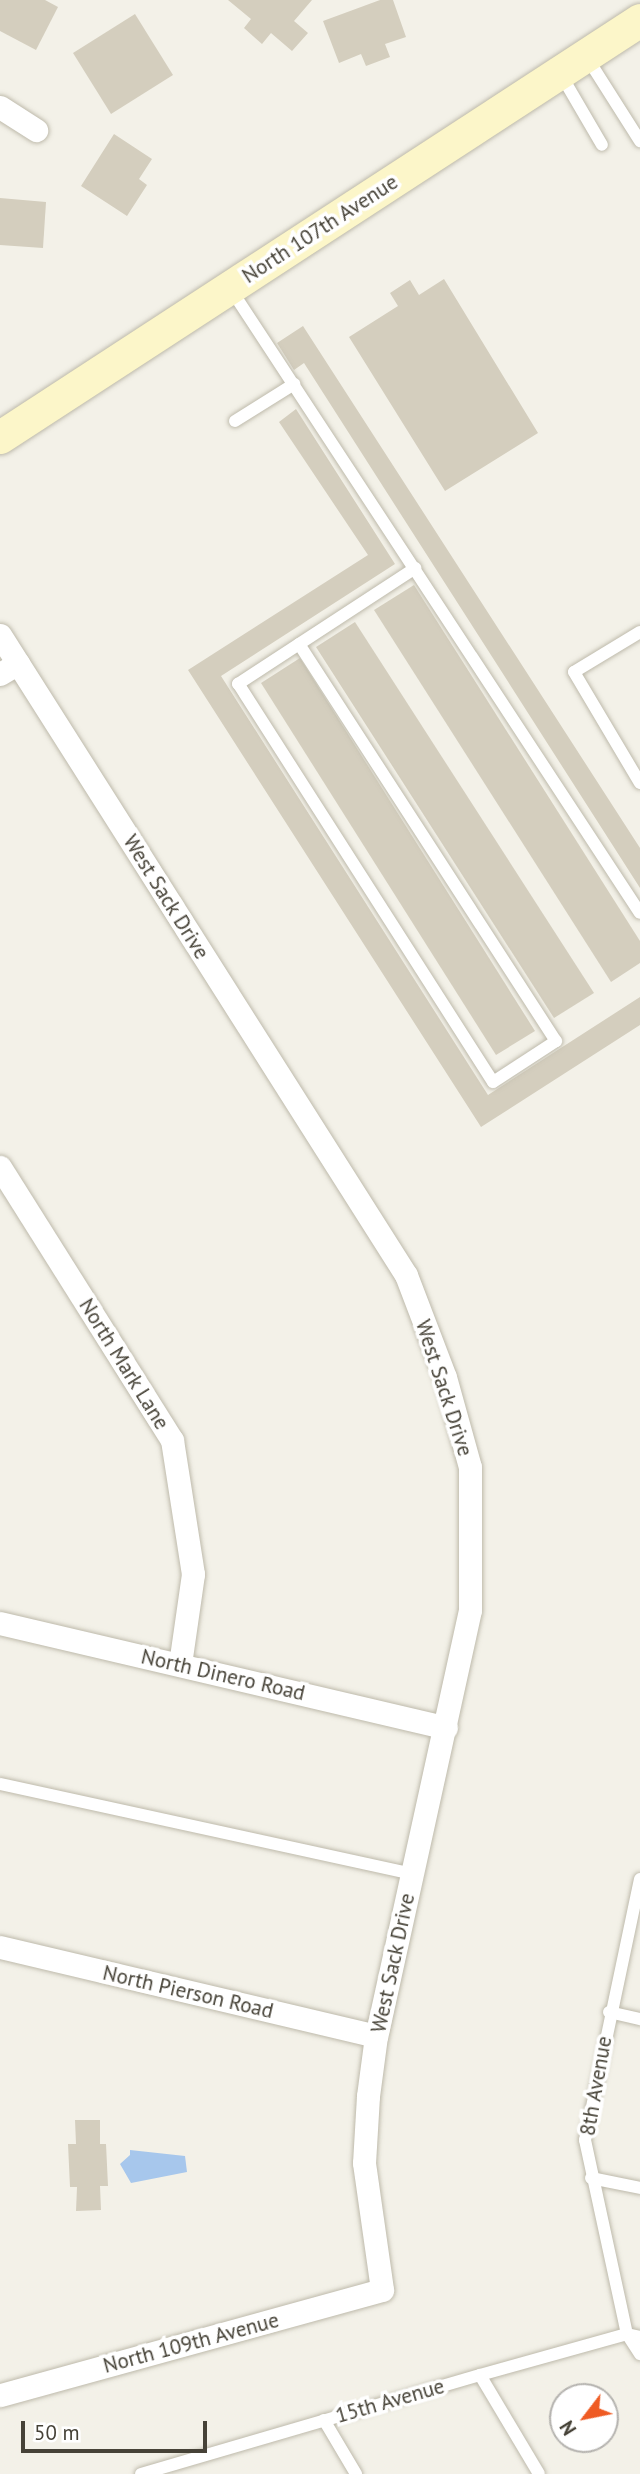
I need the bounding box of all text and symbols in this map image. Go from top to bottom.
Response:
street label: North 107th Avenue [237,169,403,289]
street label: West Sack Drive [118,830,214,964]
street label: North Mark Lane [74,1294,174,1434]
street label: West Sack Drive [410,1316,478,1460]
street label: North Dinero Road [139,1644,307,1706]
street label: West Sack Drive [366,1891,420,2035]
street label: North Pierson Road [100,1960,276,2024]
street label: 8th Avenue [575,2034,617,2138]
street label: North 109th Avenue [100,2307,282,2379]
street label: 15th Avenue [332,2373,448,2429]
north arrow [549,2383,619,2453]
scale bar [24,2408,210,2452]
text: N [554,2416,581,2440]
text: 50 m [34,2419,80,2446]

